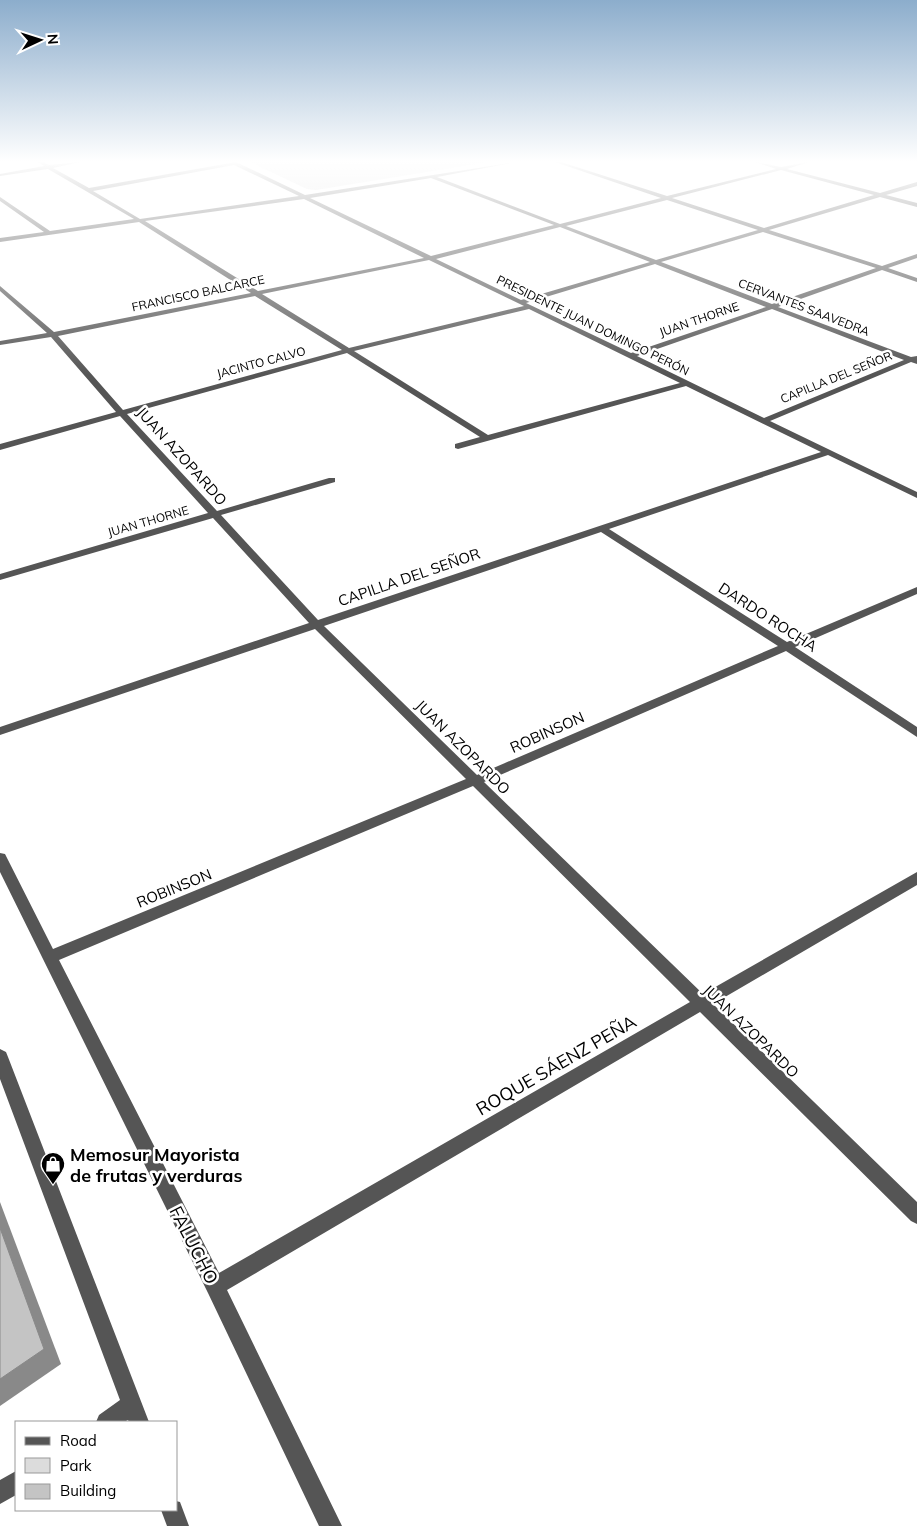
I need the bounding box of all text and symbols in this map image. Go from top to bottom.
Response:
north arrow [15,15,65,65]
text: N [44,33,62,45]
street label: FRANCISCO BALCARCE [130,272,266,314]
street label: PRESIDENTE JUAN DOMINGO PERÓN [494,272,692,378]
street label: CERVANTES SAAVEDRA [736,275,872,339]
street label: JUAN THORNE [657,298,741,340]
street label: JACINTO CALVO [215,343,307,381]
street label: CAPILLA DEL SEÑOR [778,348,894,406]
street label: JUAN AZOPARDO [133,403,231,509]
street label: JUAN THORNE [106,502,190,540]
street label: CAPILLA DEL SEÑOR [335,544,483,610]
street label: DARDO ROCHA [715,578,821,656]
street label: JUAN AZOPARDO [412,696,514,798]
street label: ROBINSON [507,707,587,757]
street label: ROBINSON [134,864,214,912]
street label: JUAN AZOPARDO [699,980,803,1082]
street label: ROQUE SÁENZ PEÑA [472,1010,640,1120]
place label: Memosur Mayorista de frutas y verduras [70,1143,242,1187]
shop icon: Memosur Mayorista de frutas y verduras [40,1151,66,1185]
street label: FALUCHO [165,1202,223,1288]
legend [15,1421,178,1511]
text: Road [60,1431,97,1450]
text: Park [60,1456,92,1475]
text: Building [60,1481,116,1500]

